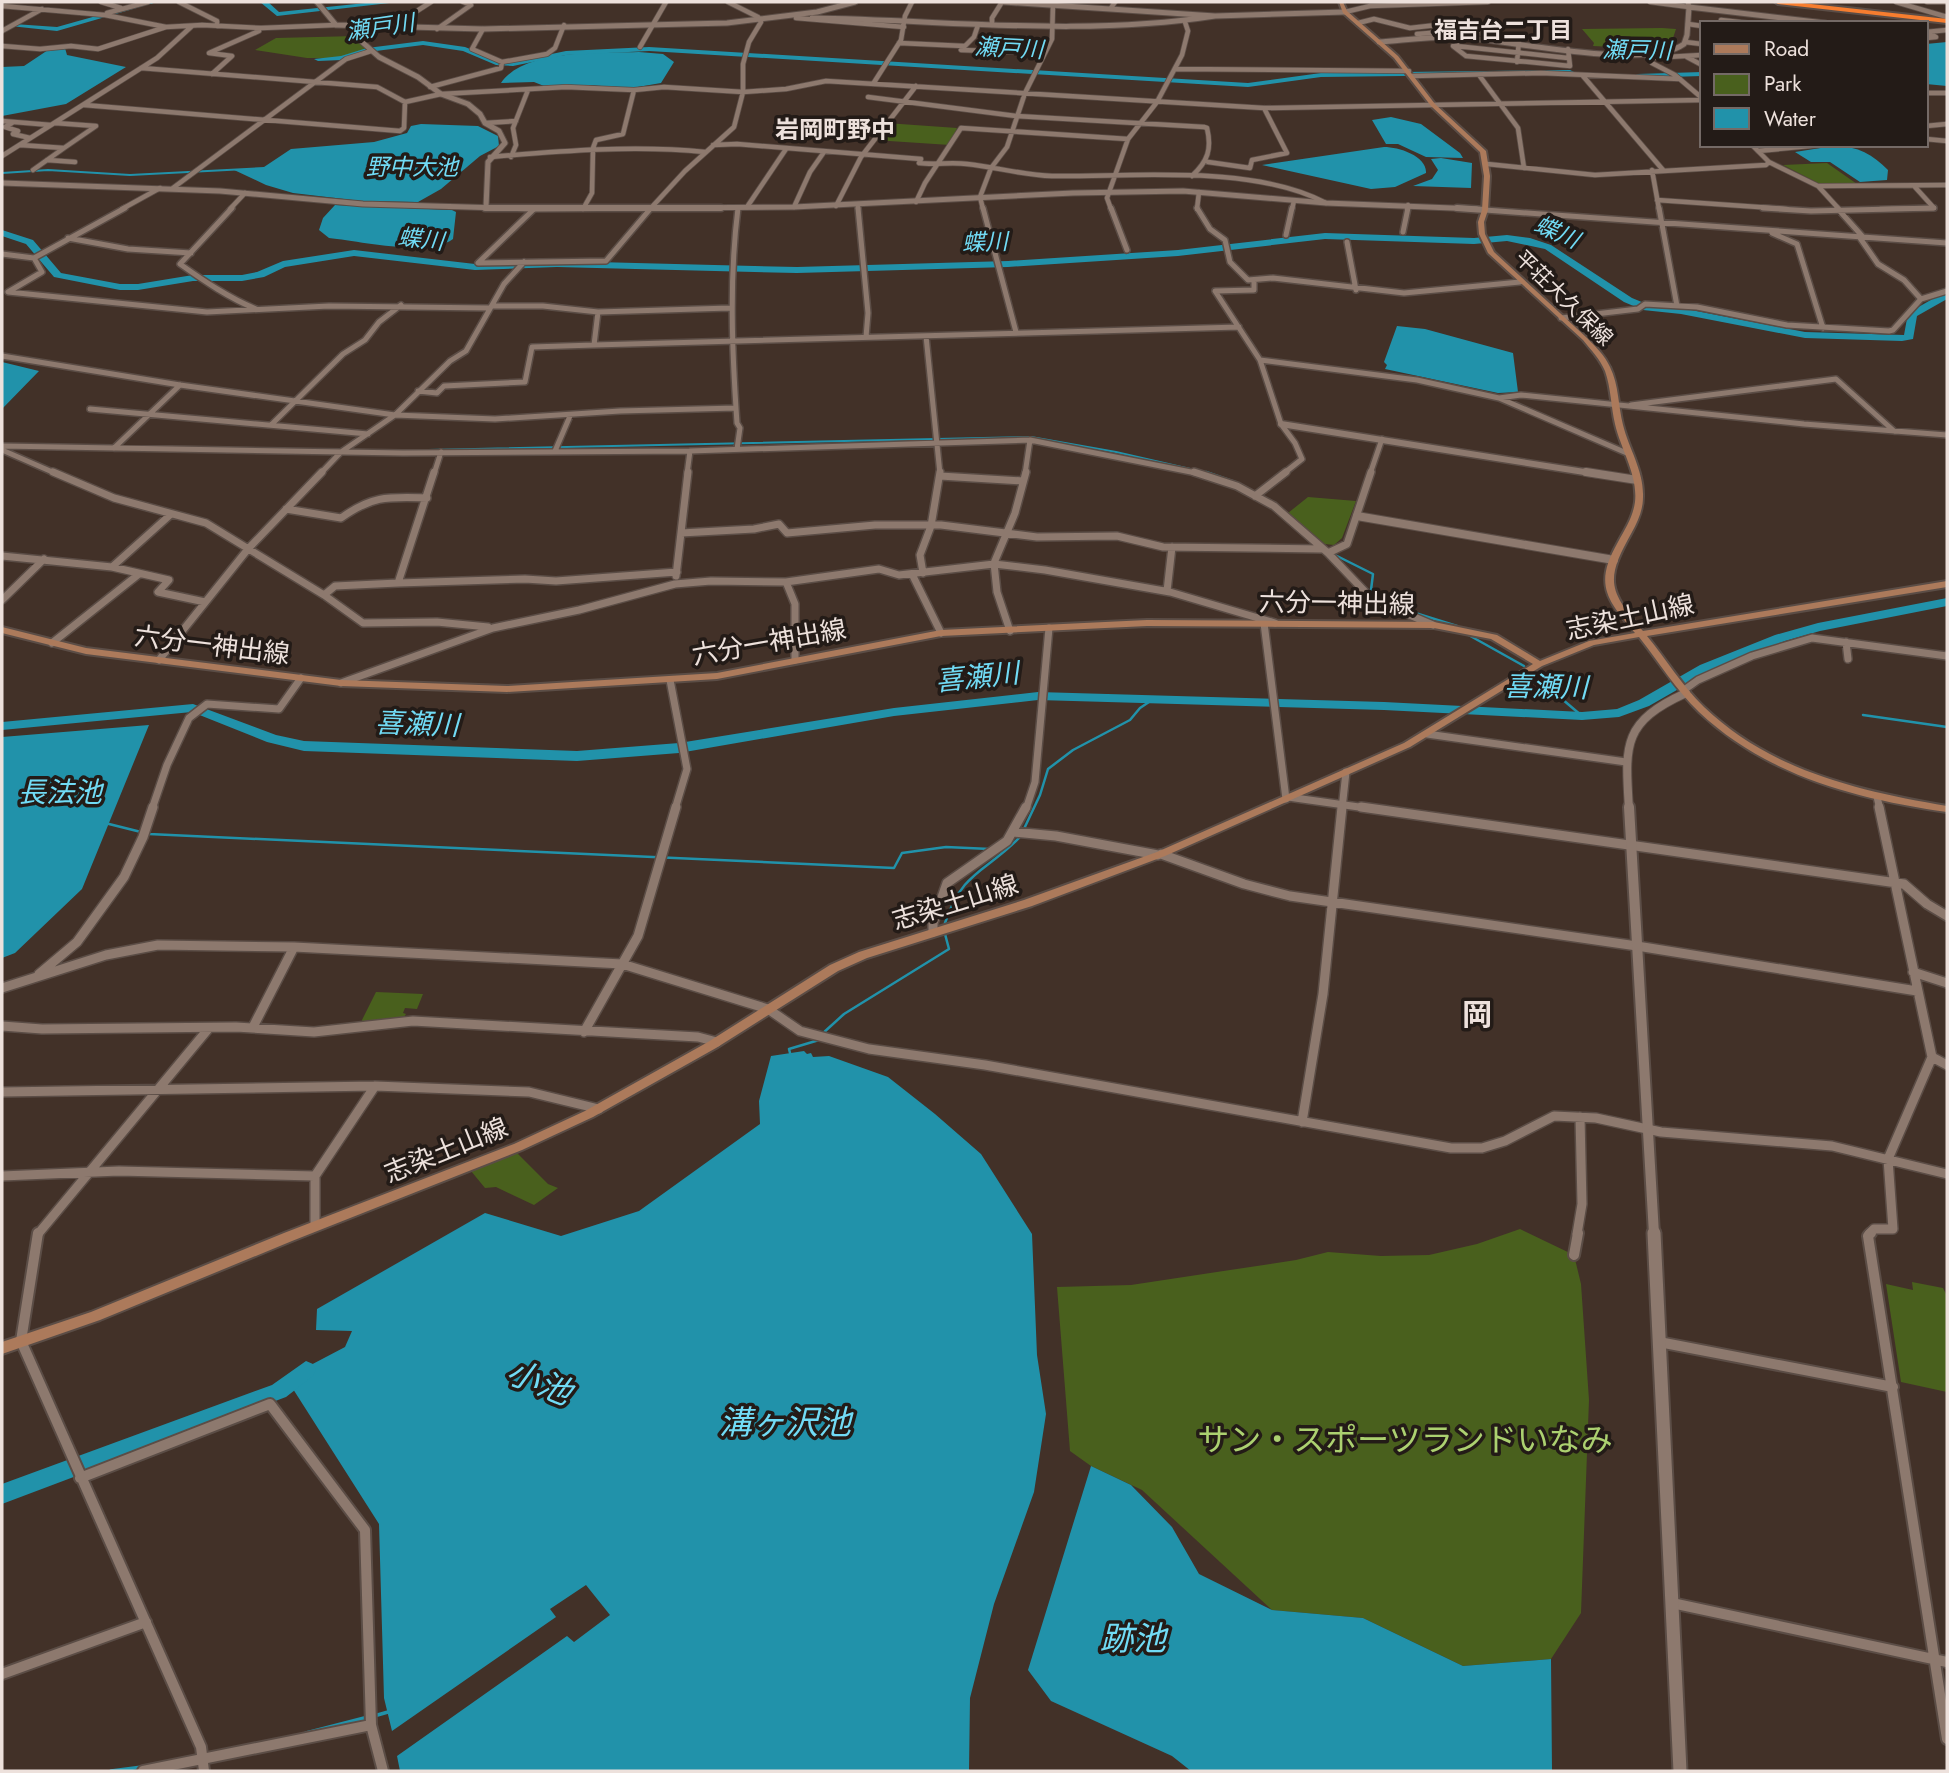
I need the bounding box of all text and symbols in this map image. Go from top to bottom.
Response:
water label: 瀬戸川 [343,5,420,49]
district label: 福吉台二丁目 [1434,13,1572,47]
legend [1700,21,1928,147]
water label: 瀬戸川 [974,29,1047,67]
water label: 瀬戸川 [1602,32,1675,68]
text: Road [1764,34,1809,64]
text: Park [1764,69,1802,99]
text: Water [1764,104,1817,134]
district label: 岩岡町野中 [775,112,895,147]
water label: 野中大池 [366,150,460,184]
water label: 蝶川 [1529,207,1588,258]
water label: 蝶川 [396,220,449,259]
water label: 蝶川 [961,224,1012,260]
street label: 平荘大久保線 [1508,243,1620,353]
street label: 六分一神出線 [1259,583,1415,623]
street label: 志染土山線 [1562,585,1698,649]
street label: 六分一神出線 [689,610,849,674]
street label: 六分一神出線 [132,617,292,673]
water label: 喜瀬川 [933,652,1024,702]
water label: 喜瀬川 [1504,666,1591,708]
water label: 喜瀬川 [374,702,463,746]
water label: 長法池 [18,772,105,813]
street label: 志染土山線 [887,865,1023,939]
district label: 岡 [1462,993,1492,1036]
street label: 志染土山線 [379,1108,513,1192]
water label: 小池 [500,1348,581,1417]
water label: 溝ヶ沢池 [719,1399,854,1446]
park label: サン・スポーツランドいなみ [1197,1417,1613,1463]
water label: 跡池 [1100,1615,1169,1662]

